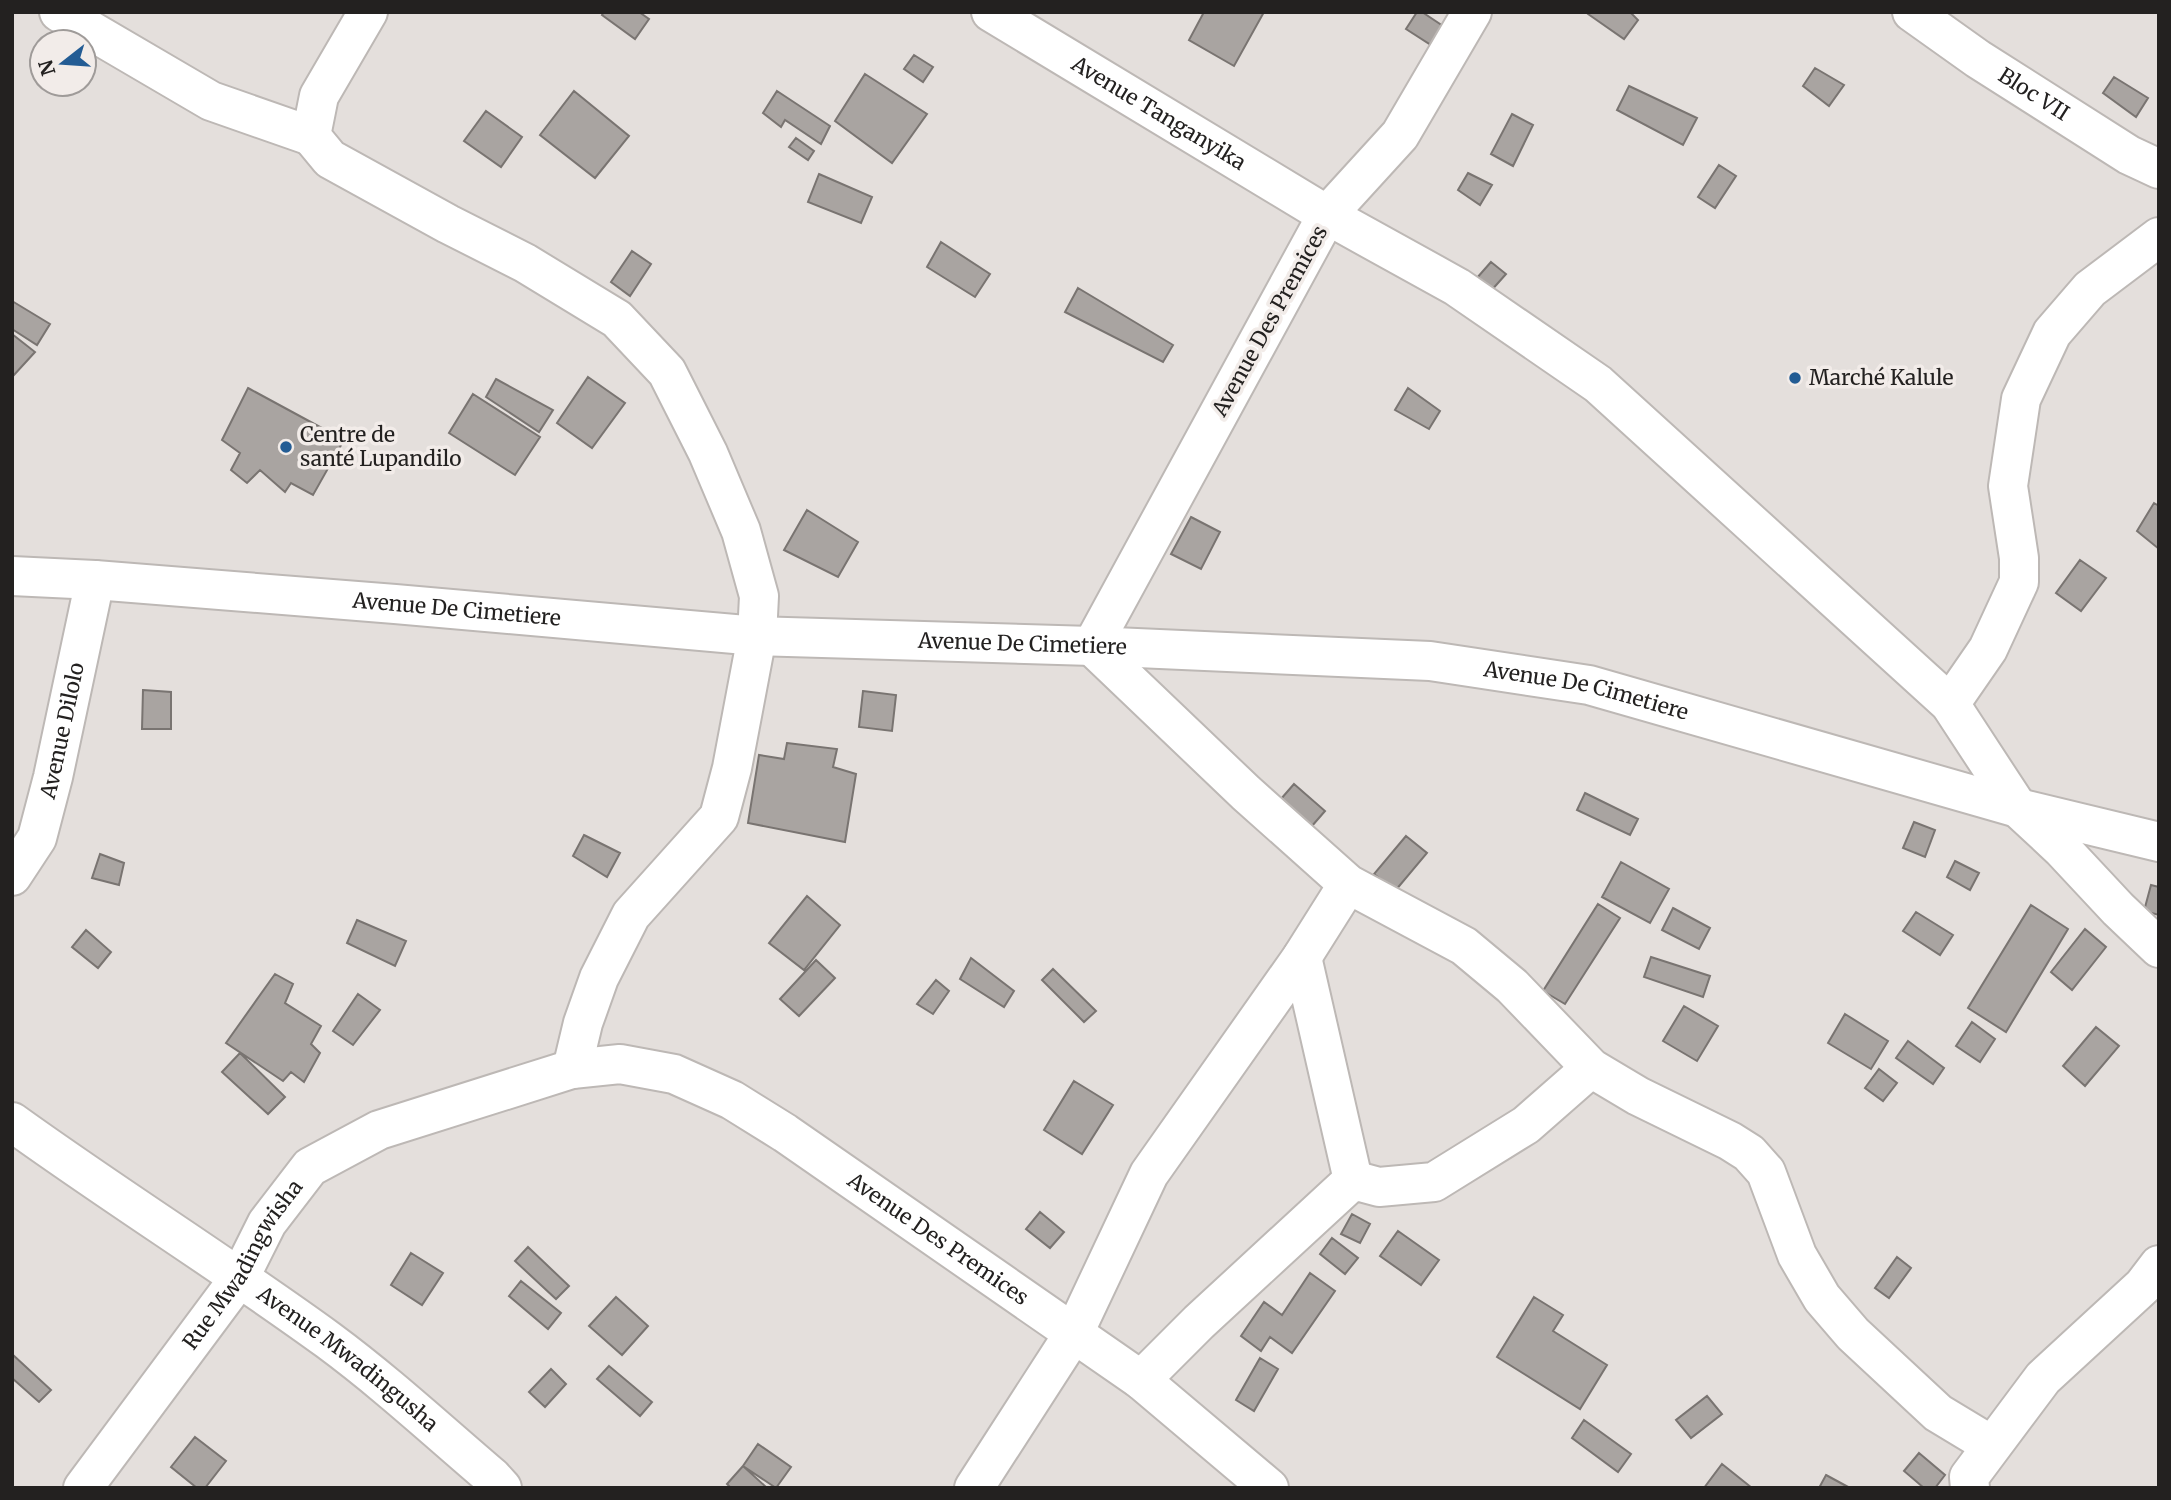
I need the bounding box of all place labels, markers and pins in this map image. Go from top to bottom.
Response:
place label: Marché Kalule [1809,364,1953,391]
marker: Marché Kalule [1787,370,1803,386]
place label: Centre de santé Lupandilo [300,421,461,472]
marker: Centre de santé Lupandilo [278,439,294,455]

